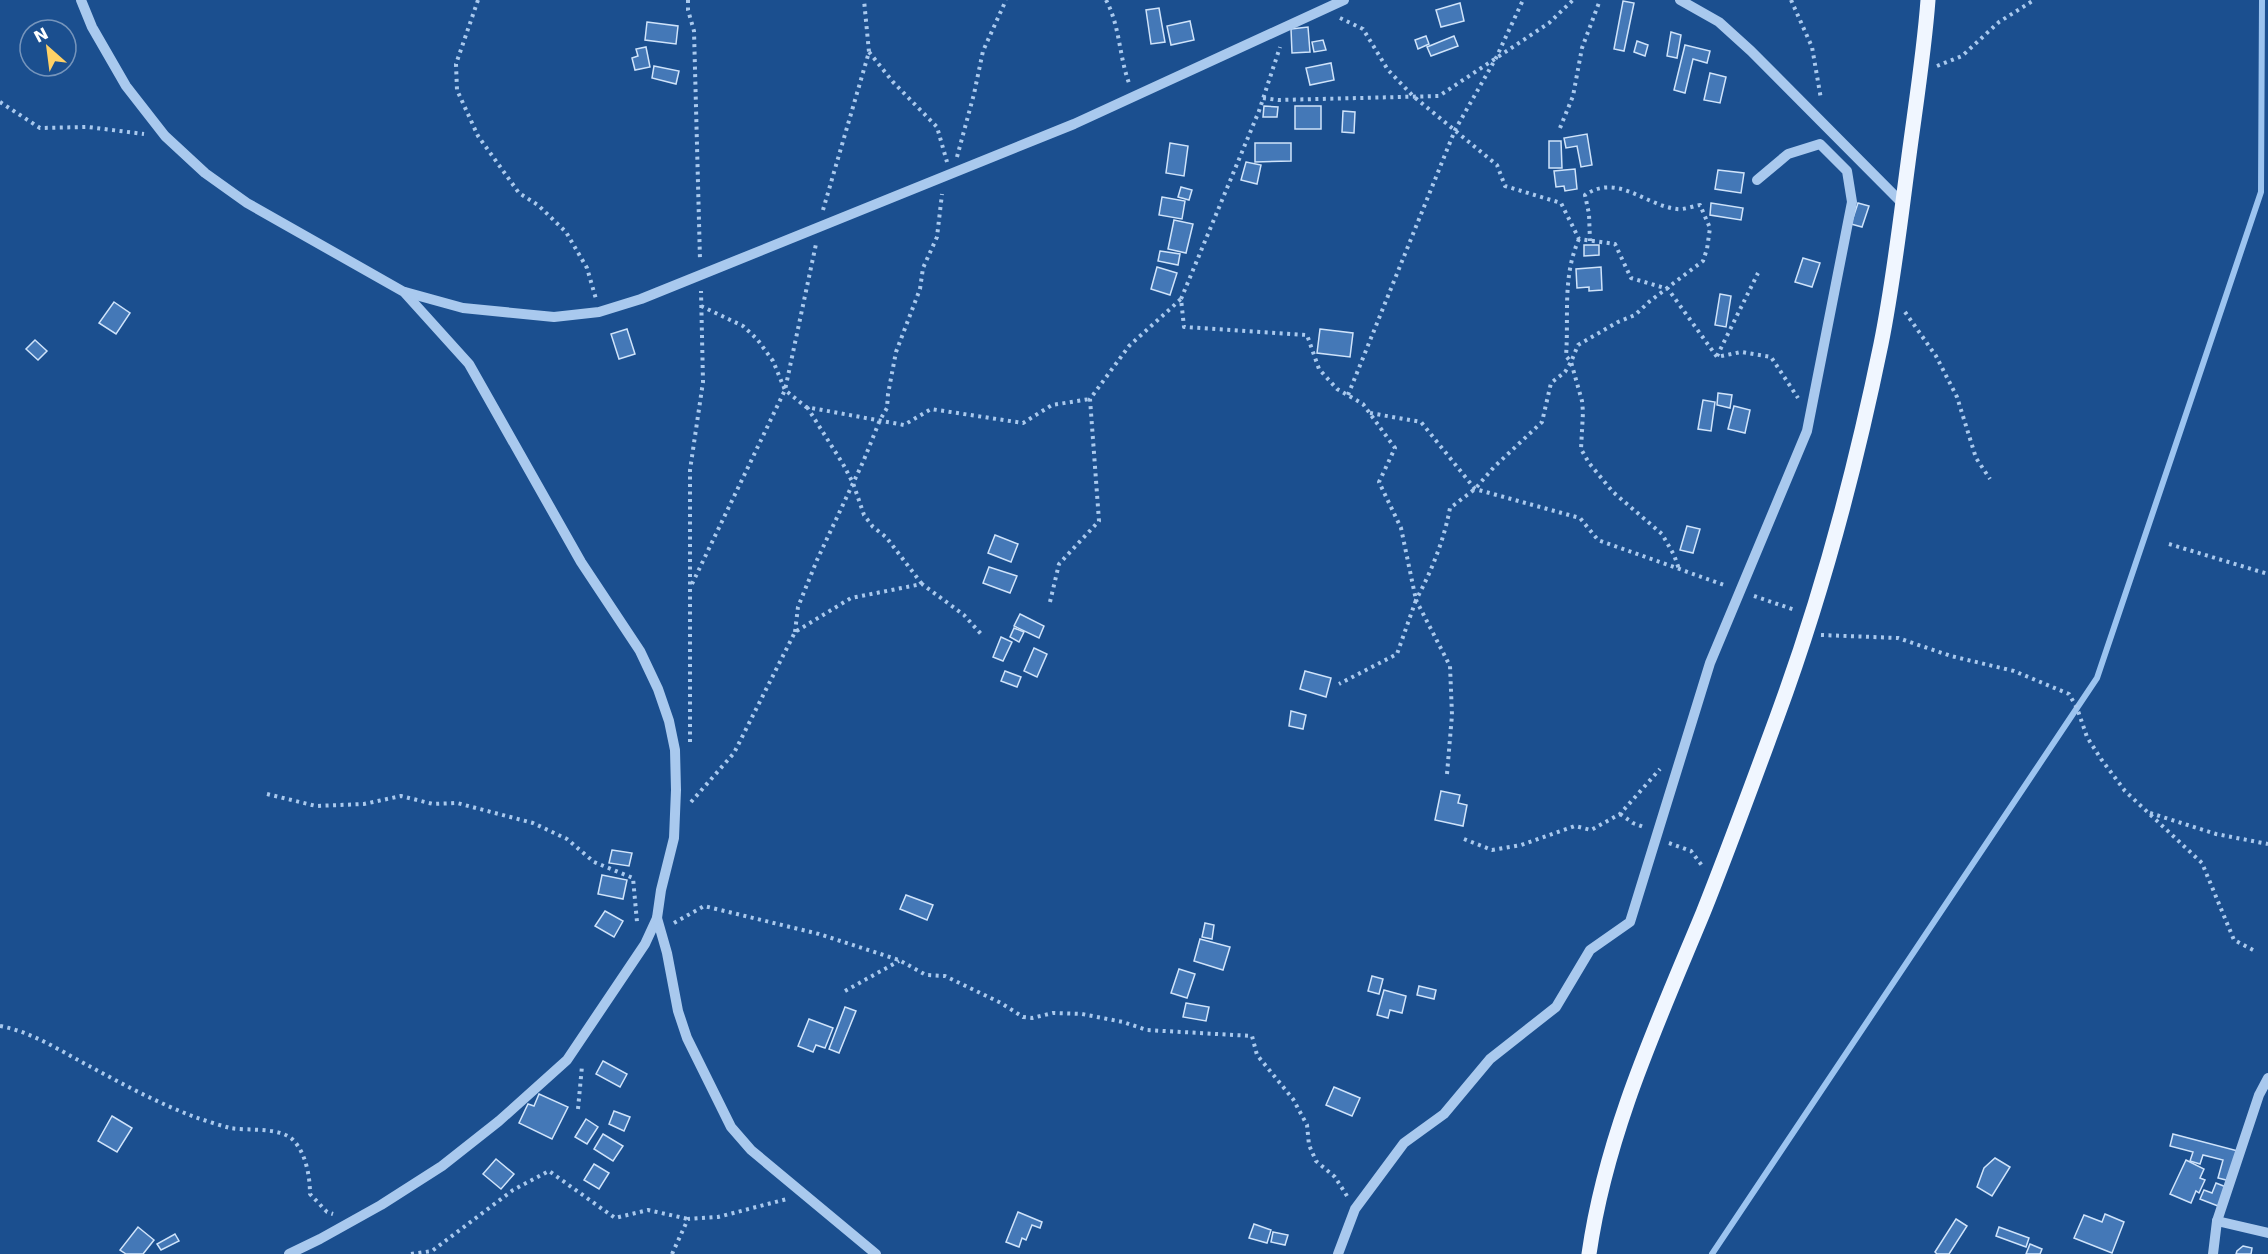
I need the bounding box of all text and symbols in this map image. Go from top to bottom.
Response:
north arrow [18,18,78,78]
text: N [31,24,52,47]

